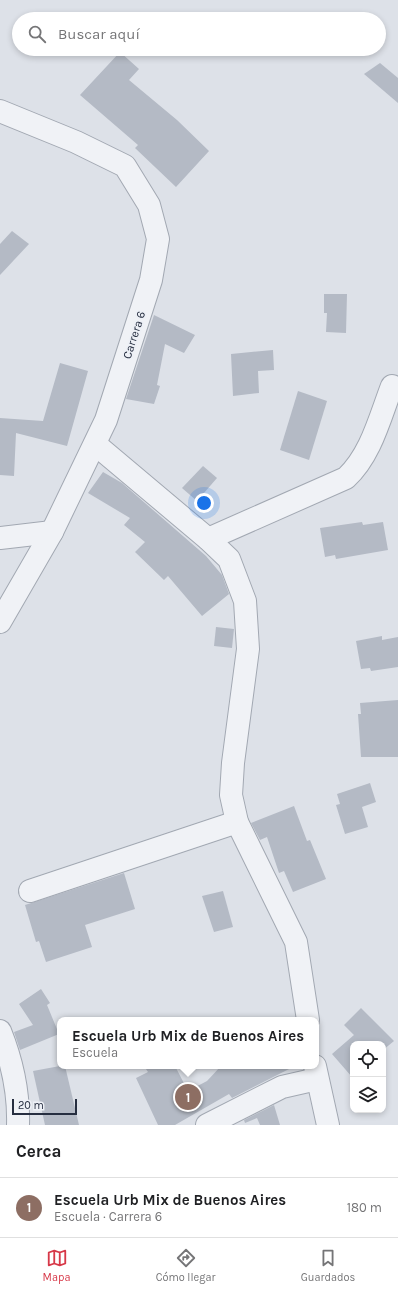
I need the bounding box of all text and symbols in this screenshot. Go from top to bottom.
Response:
search box [12,12,386,56]
icon: search [26,23,48,45]
text: Buscar aquí [58,25,140,43]
street label: Carrera 6 [120,309,148,361]
your location [194,493,214,513]
popup [57,1017,319,1069]
text: Escuela Urb Mix de Buenos Aires [72,1027,304,1045]
map controls [350,1041,386,1113]
button: locate [350,1041,386,1077]
text: Escuela [72,1045,118,1060]
button: layers [350,1077,386,1113]
pin: 1 [175,1082,201,1112]
scale bar [12,1097,77,1116]
text: 20 m [18,1099,44,1112]
text: Cerca [16,1141,61,1161]
text: Escuela Urb Mix de Buenos Aires [54,1191,286,1209]
text: 1 [27,1200,31,1215]
text: 180 m [347,1200,382,1215]
text: Escuela · Carrera 6 [54,1209,162,1224]
tab: Mapa [43,1247,70,1284]
tab: Cómo llegar [156,1247,215,1284]
tab: Guardados [301,1247,355,1284]

